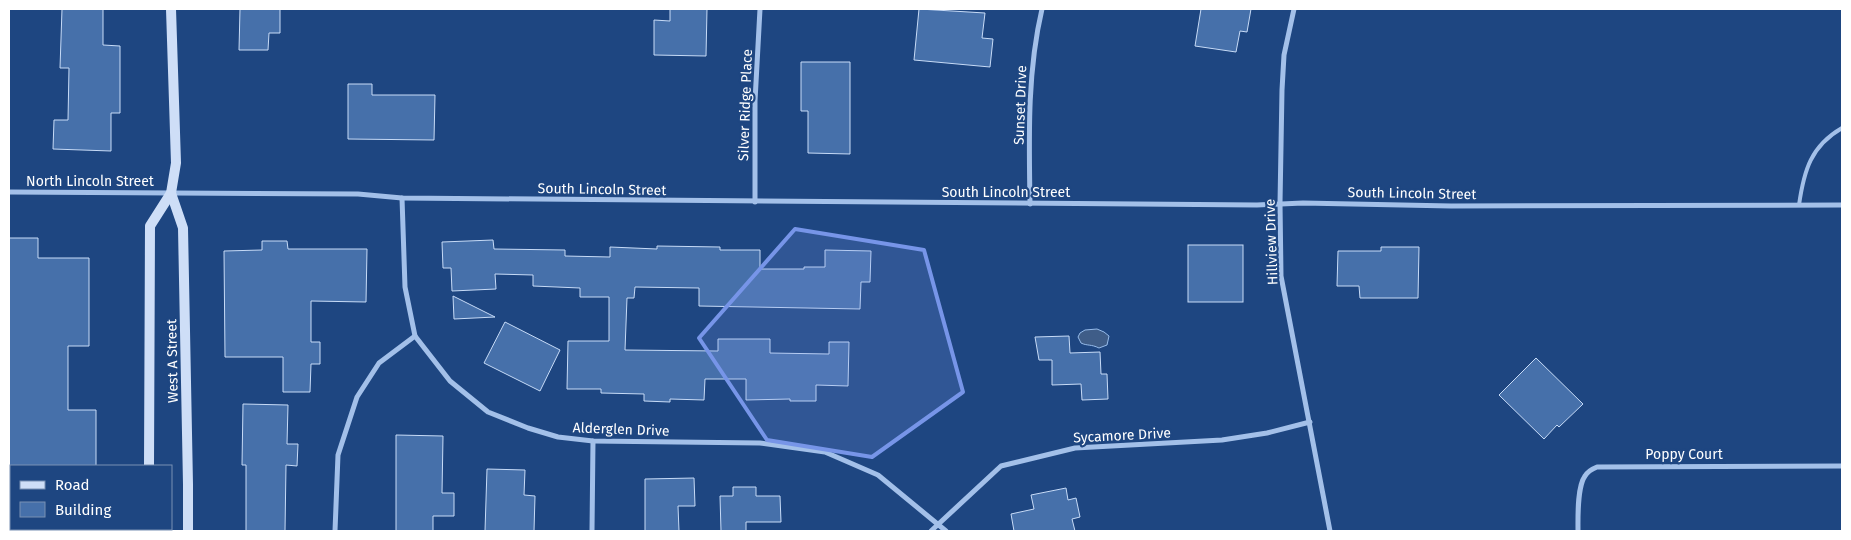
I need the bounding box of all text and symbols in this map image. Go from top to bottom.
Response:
street label: Silver Ridge Place [735,49,756,161]
street label: Sunset Drive [1011,65,1030,145]
street label: North Lincoln Street [26,173,155,190]
street label: South Lincoln Street [538,180,667,199]
street label: South Lincoln Street [942,184,1071,201]
street label: South Lincoln Street [1348,184,1477,203]
street label: Hillview Drive [1261,198,1282,286]
street label: West A Street [163,318,182,403]
street label: Alderglen Drive [572,419,670,440]
street label: Sycamore Drive [1073,424,1171,447]
street label: Poppy Court [1645,446,1724,463]
legend [10,465,172,530]
text: Road [55,476,90,494]
text: Building [55,501,111,519]

